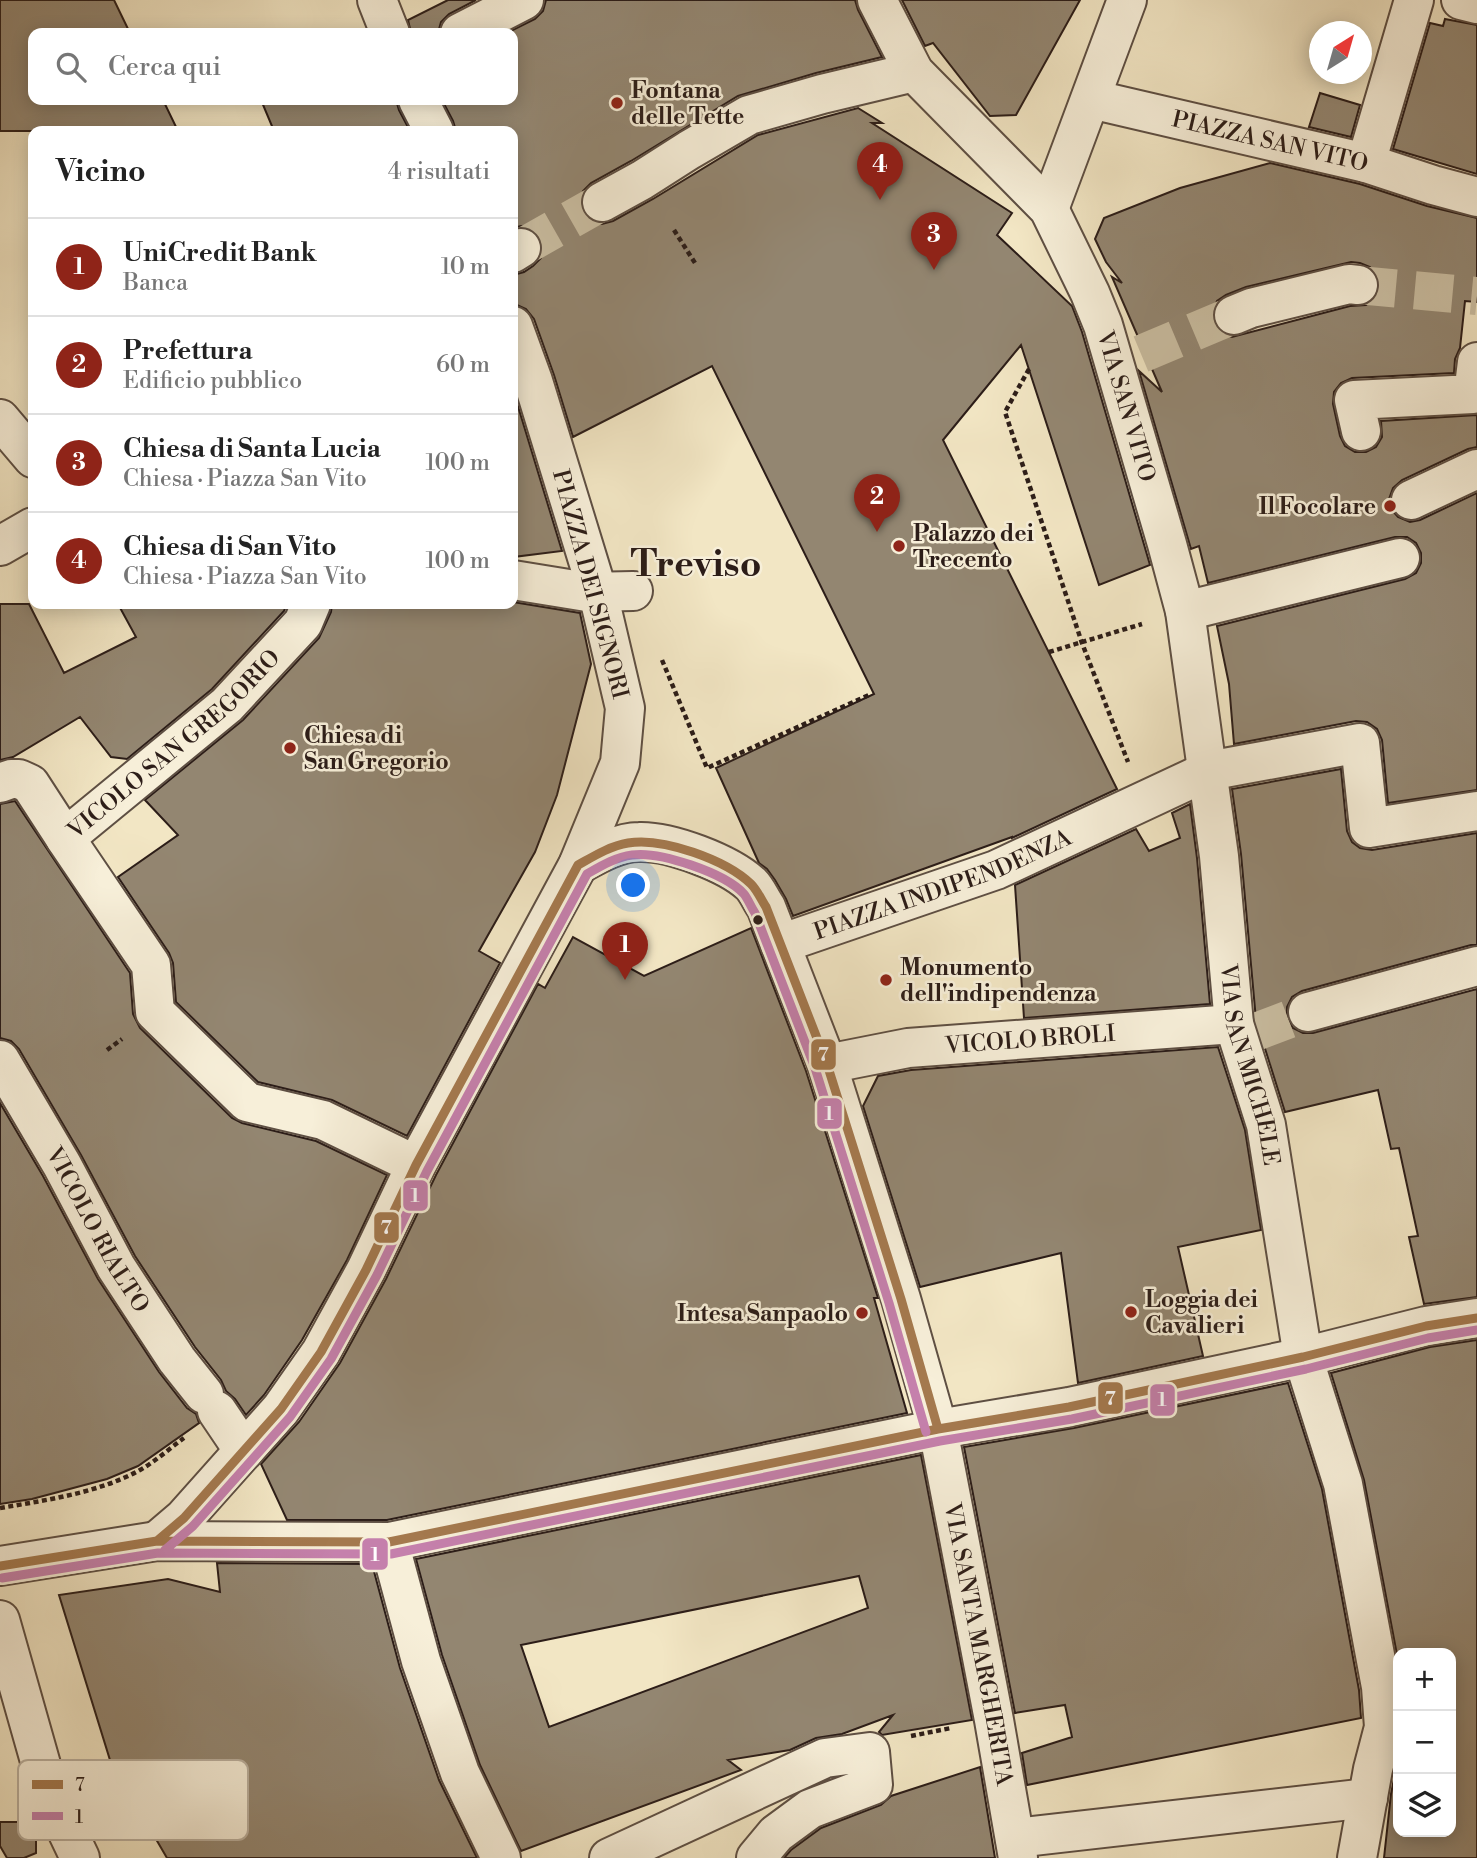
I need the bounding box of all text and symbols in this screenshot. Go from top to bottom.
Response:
north arrow [1309,21,1372,84]
search box [28,28,518,105]
icon: search [52,48,90,86]
text: Cerca qui [108,51,221,83]
place label: Fontana delle Tette [631,77,744,131]
marker: Fontana delle Tette [609,95,625,111]
street label: PIAZZA SAN VITO [1169,105,1371,178]
pin: 4 [857,142,903,200]
text: Vicino [56,153,146,191]
text: 4 risultati [388,158,490,186]
pin: 3 [911,212,957,270]
text: UniCredit Bank [123,237,316,269]
text: 1 [73,253,85,281]
text: 10 m [441,253,490,281]
text: Banca [123,269,188,297]
street label: VIA SAN VITO [1090,327,1161,485]
text: Prefettura [123,335,253,367]
text: 2 [72,351,86,379]
text: 60 m [436,351,490,379]
text: Edificio pubblico [123,367,302,395]
text: Chiesa di Santa Lucia [123,433,381,465]
text: 3 [72,449,86,477]
text: 100 m [425,449,490,477]
text: Chiesa · Piazza San Vito [123,465,367,493]
street label: PIAZZA DEI SIGNORI [546,467,634,702]
pin: 2 [854,474,900,532]
place label: Il Focolare [1259,493,1376,521]
marker: Il Focolare [1382,498,1398,514]
place label: Palazzo dei Trecento [913,520,1034,574]
text: Chiesa di San Vito [123,531,337,563]
marker: Palazzo dei Trecento [891,538,907,554]
district label: Treviso [631,542,761,588]
text: 4 [71,547,87,575]
text: 100 m [425,547,490,575]
text: Chiesa · Piazza San Vito [123,563,367,591]
street label: VICOLO SAN GREGORIO [61,644,286,846]
place label: Chiesa di San Gregorio [304,722,449,776]
marker: Chiesa di San Gregorio [282,740,298,756]
street label: PIAZZA INDIPENDENZA [810,823,1077,946]
your location [616,868,650,902]
unlabelled marker [751,913,765,927]
pin: 1 [602,922,648,980]
place label: Monumento dell'indipendenza [900,954,1097,1008]
street label: VIA SAN MICHELE [1214,962,1285,1167]
marker: Monumento dell'indipendenza [878,972,894,988]
street label: VICOLO BROLI [943,1020,1117,1060]
line badge: 7 [810,1038,837,1071]
text: 7 [817,1043,829,1067]
line badge: 1 [816,1097,843,1130]
text: 1 [824,1102,834,1126]
street label: VICOLO RIALTO [39,1142,155,1318]
line badge: 1 [402,1179,429,1212]
text: 1 [410,1184,420,1208]
line badge: 7 [373,1211,400,1244]
text: 7 [380,1216,392,1240]
place label: Loggia dei Cavalieri [1145,1286,1258,1340]
place label: Intesa Sanpaolo [677,1300,848,1328]
marker: Loggia dei Cavalieri [1123,1304,1139,1320]
marker: Intesa Sanpaolo [854,1305,870,1321]
line badge: 7 [1097,1381,1124,1415]
line badge: 1 [1149,1383,1176,1417]
text: 7 [1104,1387,1116,1411]
text: 1 [1157,1388,1167,1412]
street label: VIA SANTA MARGHERITA [937,1500,1018,1789]
line badge: 1 [361,1537,389,1571]
text: 1 [370,1543,380,1567]
map controls [1393,1648,1456,1837]
button: + [1393,1648,1456,1711]
button: − [1393,1711,1456,1774]
legend [18,1760,248,1840]
text: 7 [75,1773,85,1797]
button: layers [1393,1774,1456,1837]
text: 1 [75,1805,83,1829]

